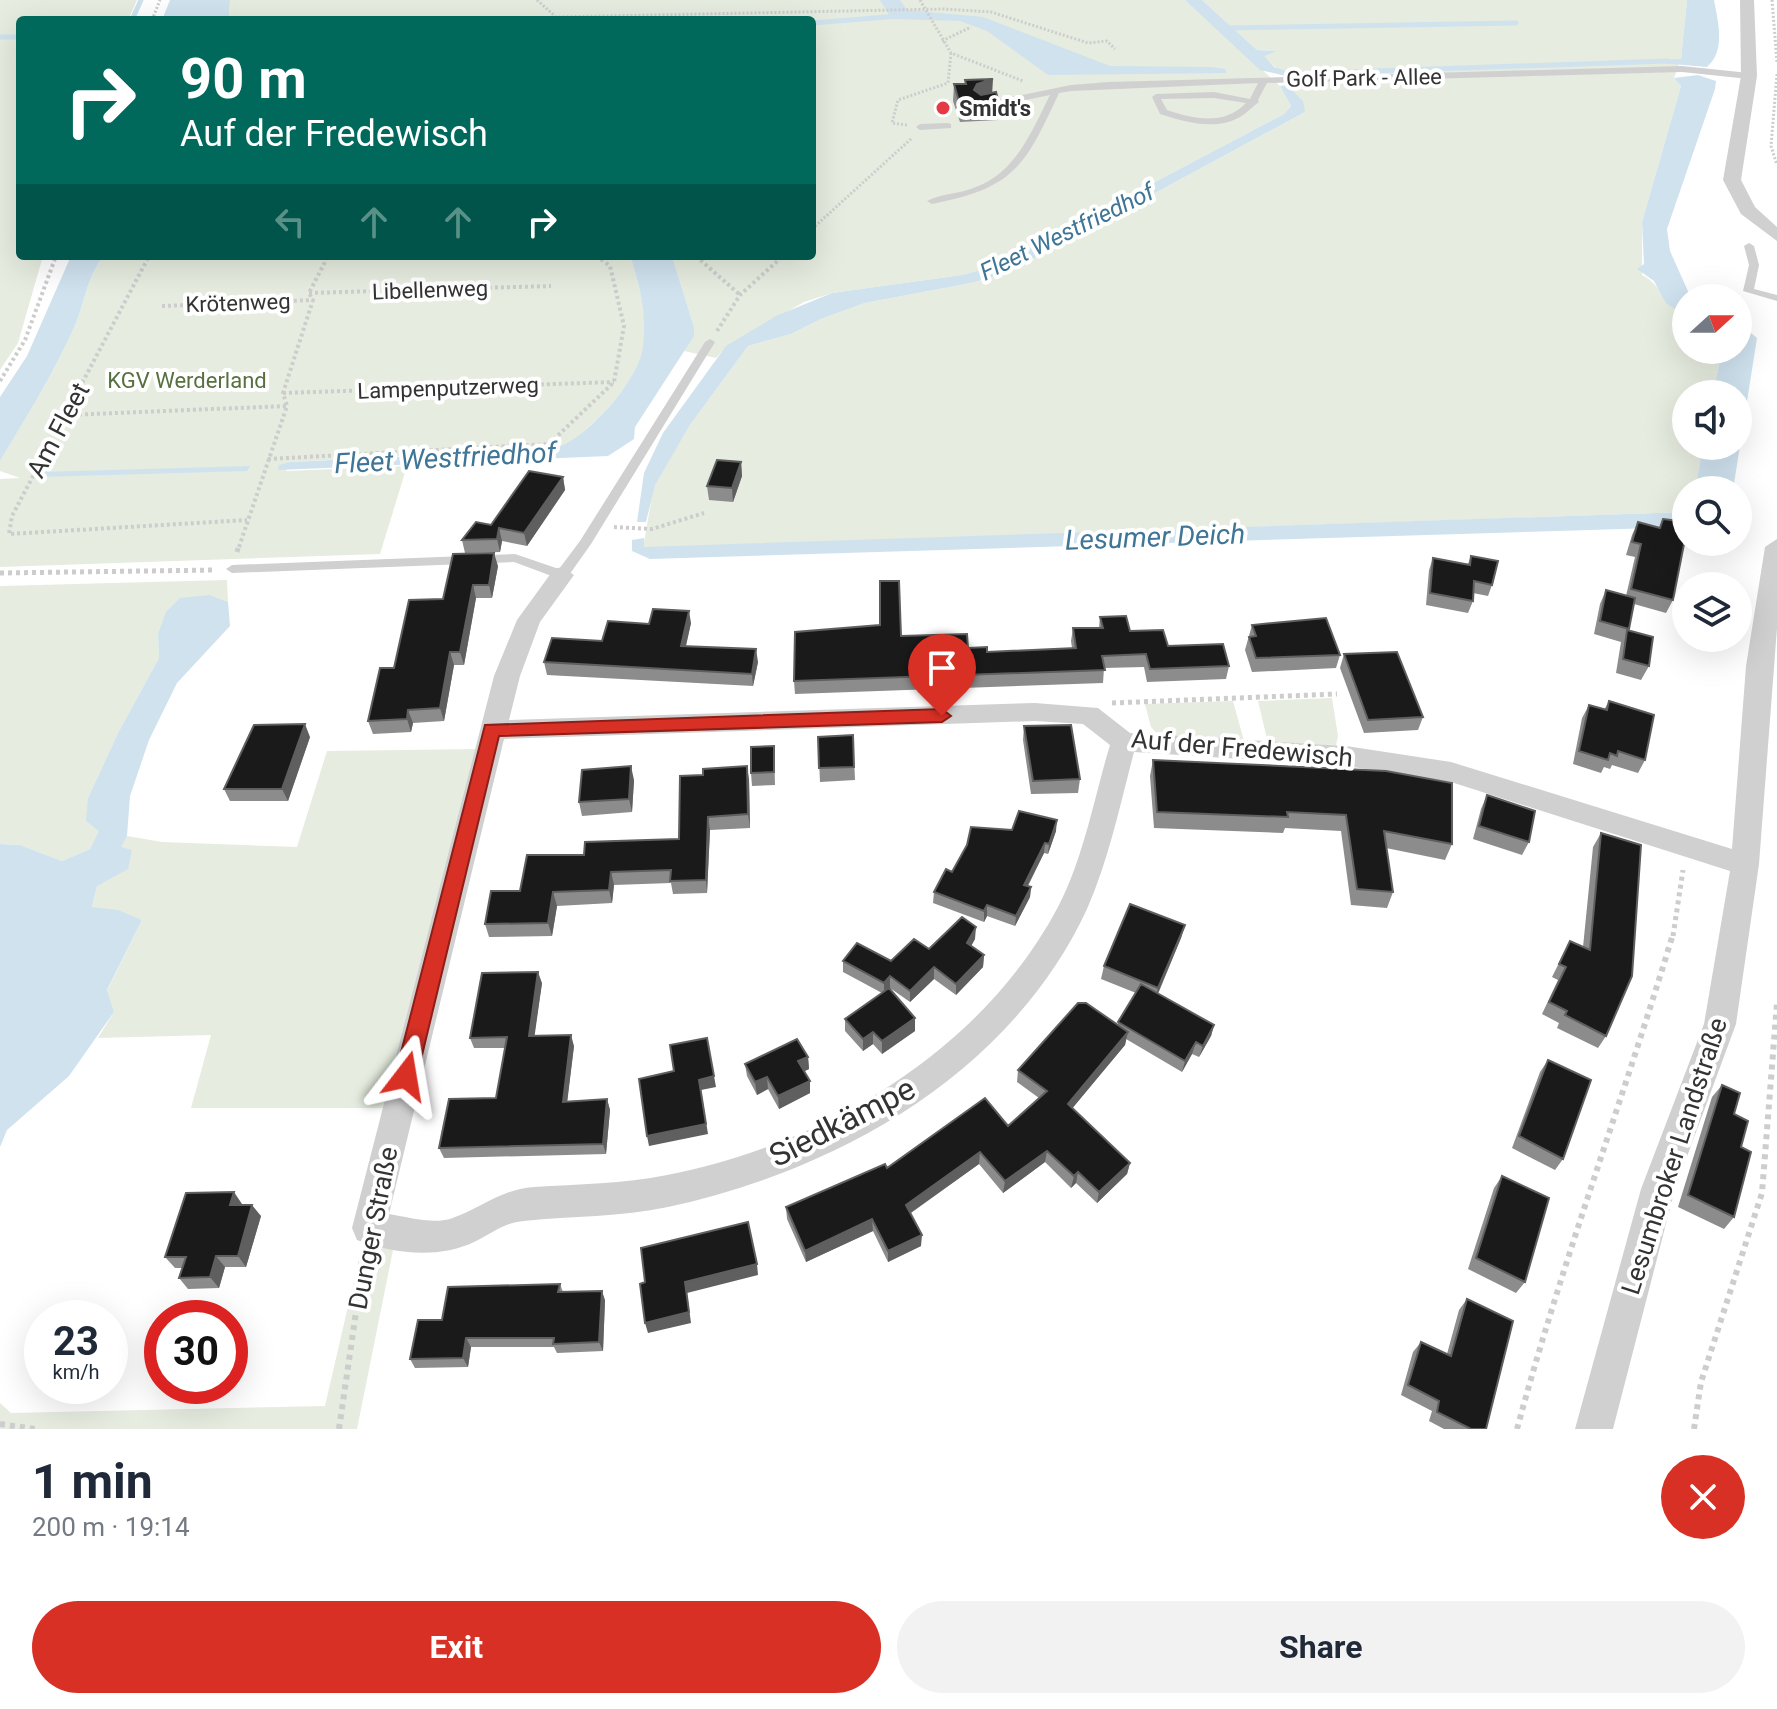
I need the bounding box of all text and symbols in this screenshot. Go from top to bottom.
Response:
text: 90 m [180,46,307,112]
icon: right [48,48,152,152]
street label: Golf Park - Allee [1286,64,1442,92]
place label: Smidt's [959,96,1031,121]
marker: Smidt's [934,99,952,117]
text: Auf der Fredewisch [180,113,488,155]
water label: Fleet Westfriedhof [975,177,1160,286]
icon: left [268,200,312,244]
icon: ahead [352,200,396,244]
icon: ahead [436,200,480,244]
icon: right [520,200,564,244]
street label: Libellenweg [371,275,489,305]
north arrow [1672,284,1752,364]
map controls [1672,284,1752,652]
street label: Krötenweg [185,289,291,317]
park label: KGV Werderland [107,368,267,393]
street label: Lampenputzerweg [357,372,539,404]
street label: Am Fleet [21,377,95,483]
button: sound [1672,380,1752,460]
water label: Fleet Westfriedhof [333,436,559,480]
button: search [1672,476,1752,556]
water label: Lesumer Deich [1064,517,1246,557]
button: layers [1672,572,1752,652]
pin [908,634,976,716]
icon: arrive [920,646,964,690]
street label: Auf der Fredewisch [1130,723,1354,773]
street label: Lesumbroker Landstraße [1615,1014,1733,1298]
position arrow [364,1034,448,1118]
street label: Siedkämpe [763,1069,921,1175]
street label: Dunger Straße [343,1144,403,1312]
speed limit sign: 30 [144,1300,248,1404]
text: 23 [53,1318,99,1365]
text: km/h [53,1360,99,1384]
text: 1 min [32,1453,153,1510]
button: close [1661,1455,1745,1539]
text: 200 m · 19:14 [32,1512,190,1542]
button: Exit [32,1601,881,1693]
button: Share [897,1601,1745,1693]

